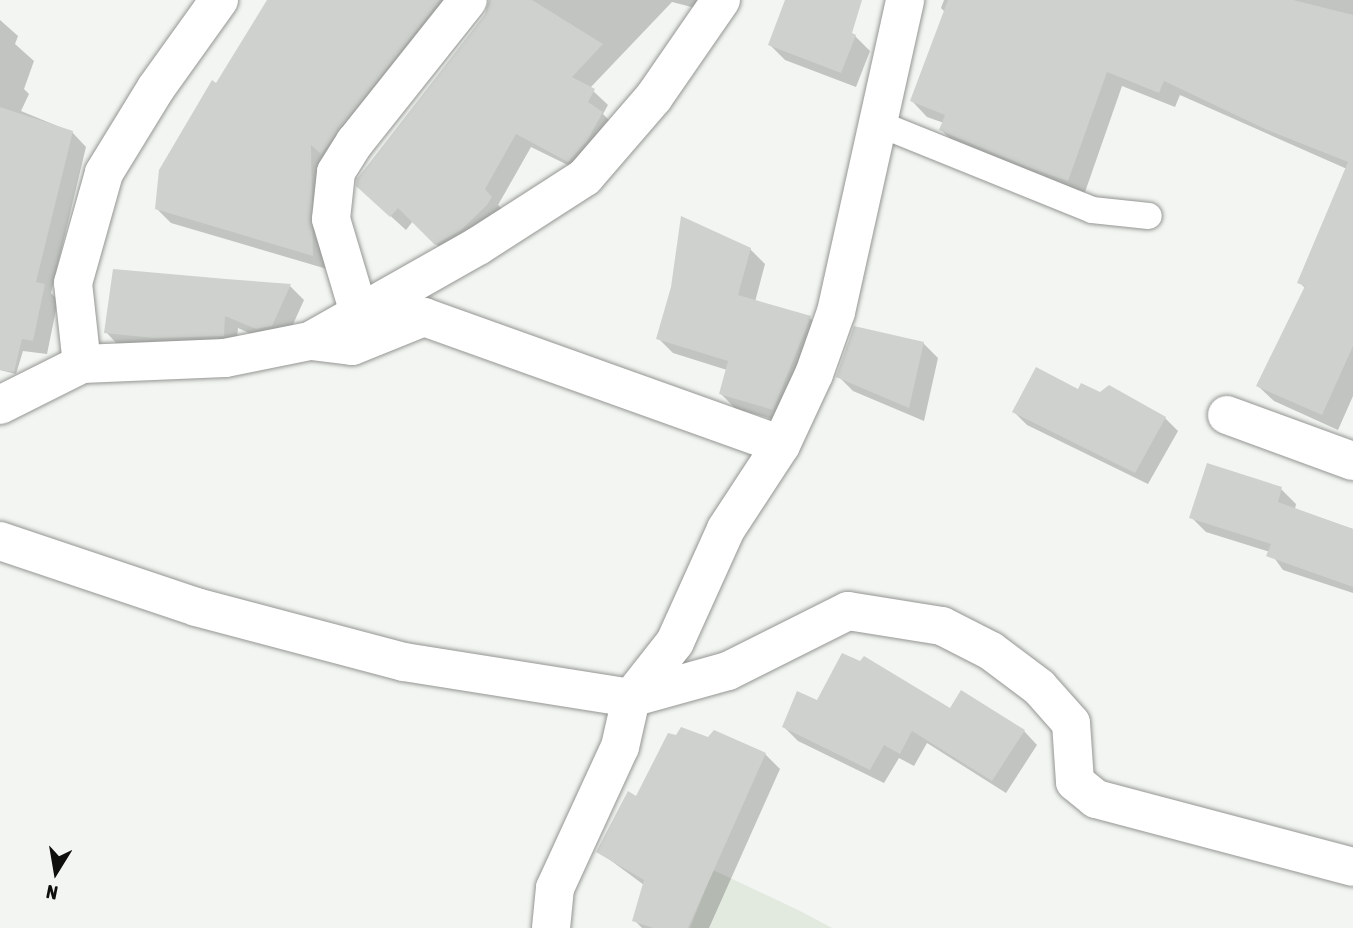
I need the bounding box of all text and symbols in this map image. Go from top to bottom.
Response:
north arrow [21,837,91,907]
text: N [44,881,60,904]

